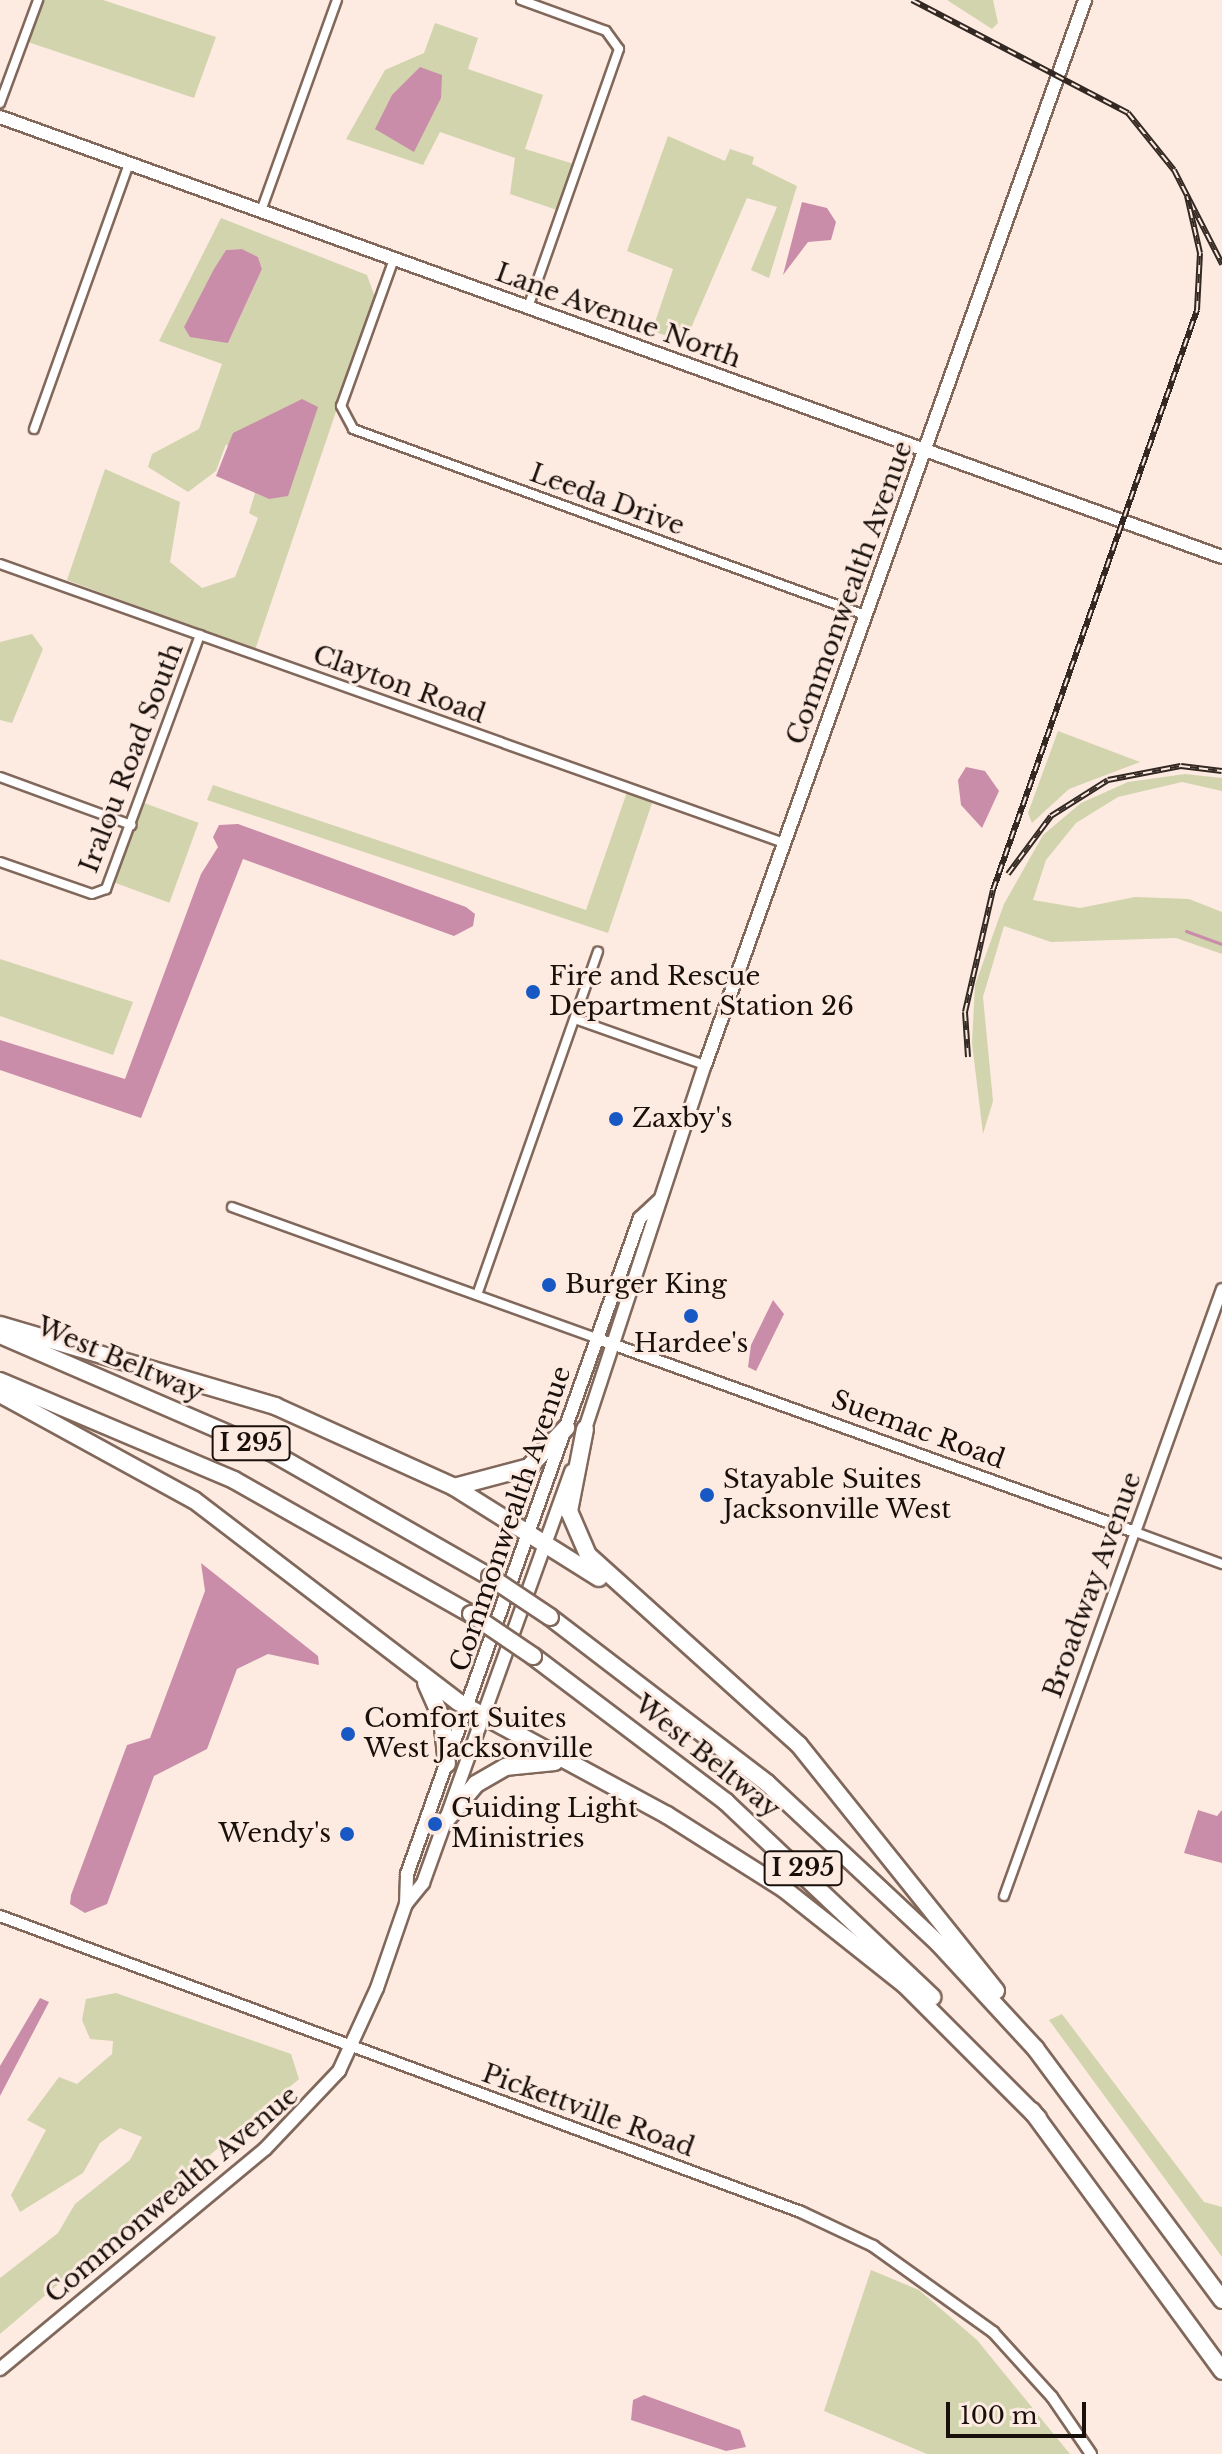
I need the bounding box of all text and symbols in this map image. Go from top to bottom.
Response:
street label: Lane Avenue North [491,257,745,375]
street label: Commonwealth Avenue [780,437,920,749]
street label: Leeda Drive [525,458,689,542]
street label: Iralou Road South [74,639,190,877]
street label: Clayton Road [309,639,489,731]
place label: Fire and Rescue Department Station 26 [549,961,854,1022]
marker: Fire and Rescue Department Station 26 [524,983,542,1001]
place label: Zaxby's [632,1103,732,1135]
marker: Zaxby's [607,1110,625,1128]
place label: Burger King [565,1269,727,1301]
marker: Burger King [540,1276,558,1294]
marker: Hardee's [682,1307,700,1325]
street label: West Beltway [32,1311,208,1409]
place label: Hardee's [634,1328,748,1360]
street label: Commonwealth Avenue [444,1362,578,1676]
street label: Suemac Road [827,1384,1009,1476]
road number: I 295 [211,1423,291,1463]
place label: Stayable Suites Jacksonville West [723,1464,952,1526]
street label: Broadway Avenue [1037,1467,1149,1703]
marker: Stayable Suites Jacksonville West [698,1486,716,1504]
street label: West Beltway [628,1689,786,1825]
place label: Comfort Suites West Jacksonville [364,1703,593,1764]
marker: Comfort Suites West Jacksonville [339,1725,357,1743]
place label: Guiding Light Ministries [451,1793,638,1854]
marker: Guiding Light Ministries [426,1815,444,1833]
place label: Wendy's [219,1818,331,1850]
marker: Wendy's [338,1825,356,1843]
road number: I 295 [763,1848,843,1888]
street label: Pickettville Road [478,2058,698,2164]
street label: Commonwealth Avenue [39,2080,305,2310]
scale bar [950,2386,1090,2436]
text: 100 m [960,2401,1038,2430]

